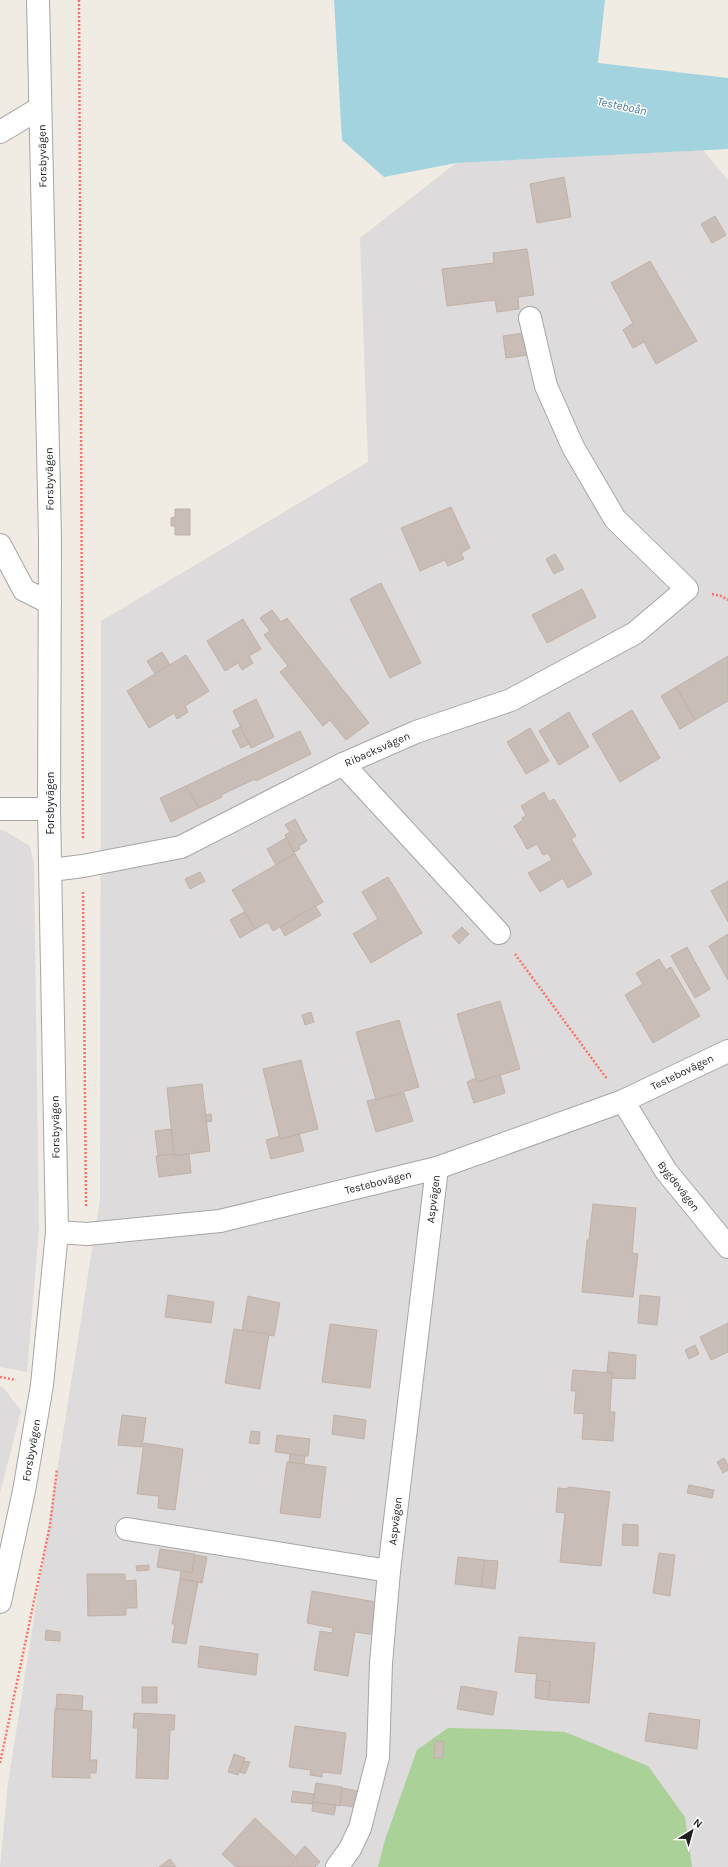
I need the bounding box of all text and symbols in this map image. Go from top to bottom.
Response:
water label: Testeboån [596,94,648,118]
street label: Forsbyvägen [35,124,50,188]
street label: Forsbyvägen [42,447,57,511]
street label: Ribacksvägen [342,729,412,770]
street label: Forsbyvägen [44,772,57,834]
street label: Testebovägen [649,1052,716,1093]
street label: Forsbyvägen [48,1095,63,1159]
street label: Bygdevägen [655,1159,702,1214]
street label: Testebovägen [343,1168,413,1197]
street label: Aspvägen [424,1174,443,1224]
street label: Forsbyvägen [20,1418,43,1482]
street label: Aspvägen [386,1496,405,1546]
north arrow [672,1811,712,1851]
text: N [691,1816,705,1831]

